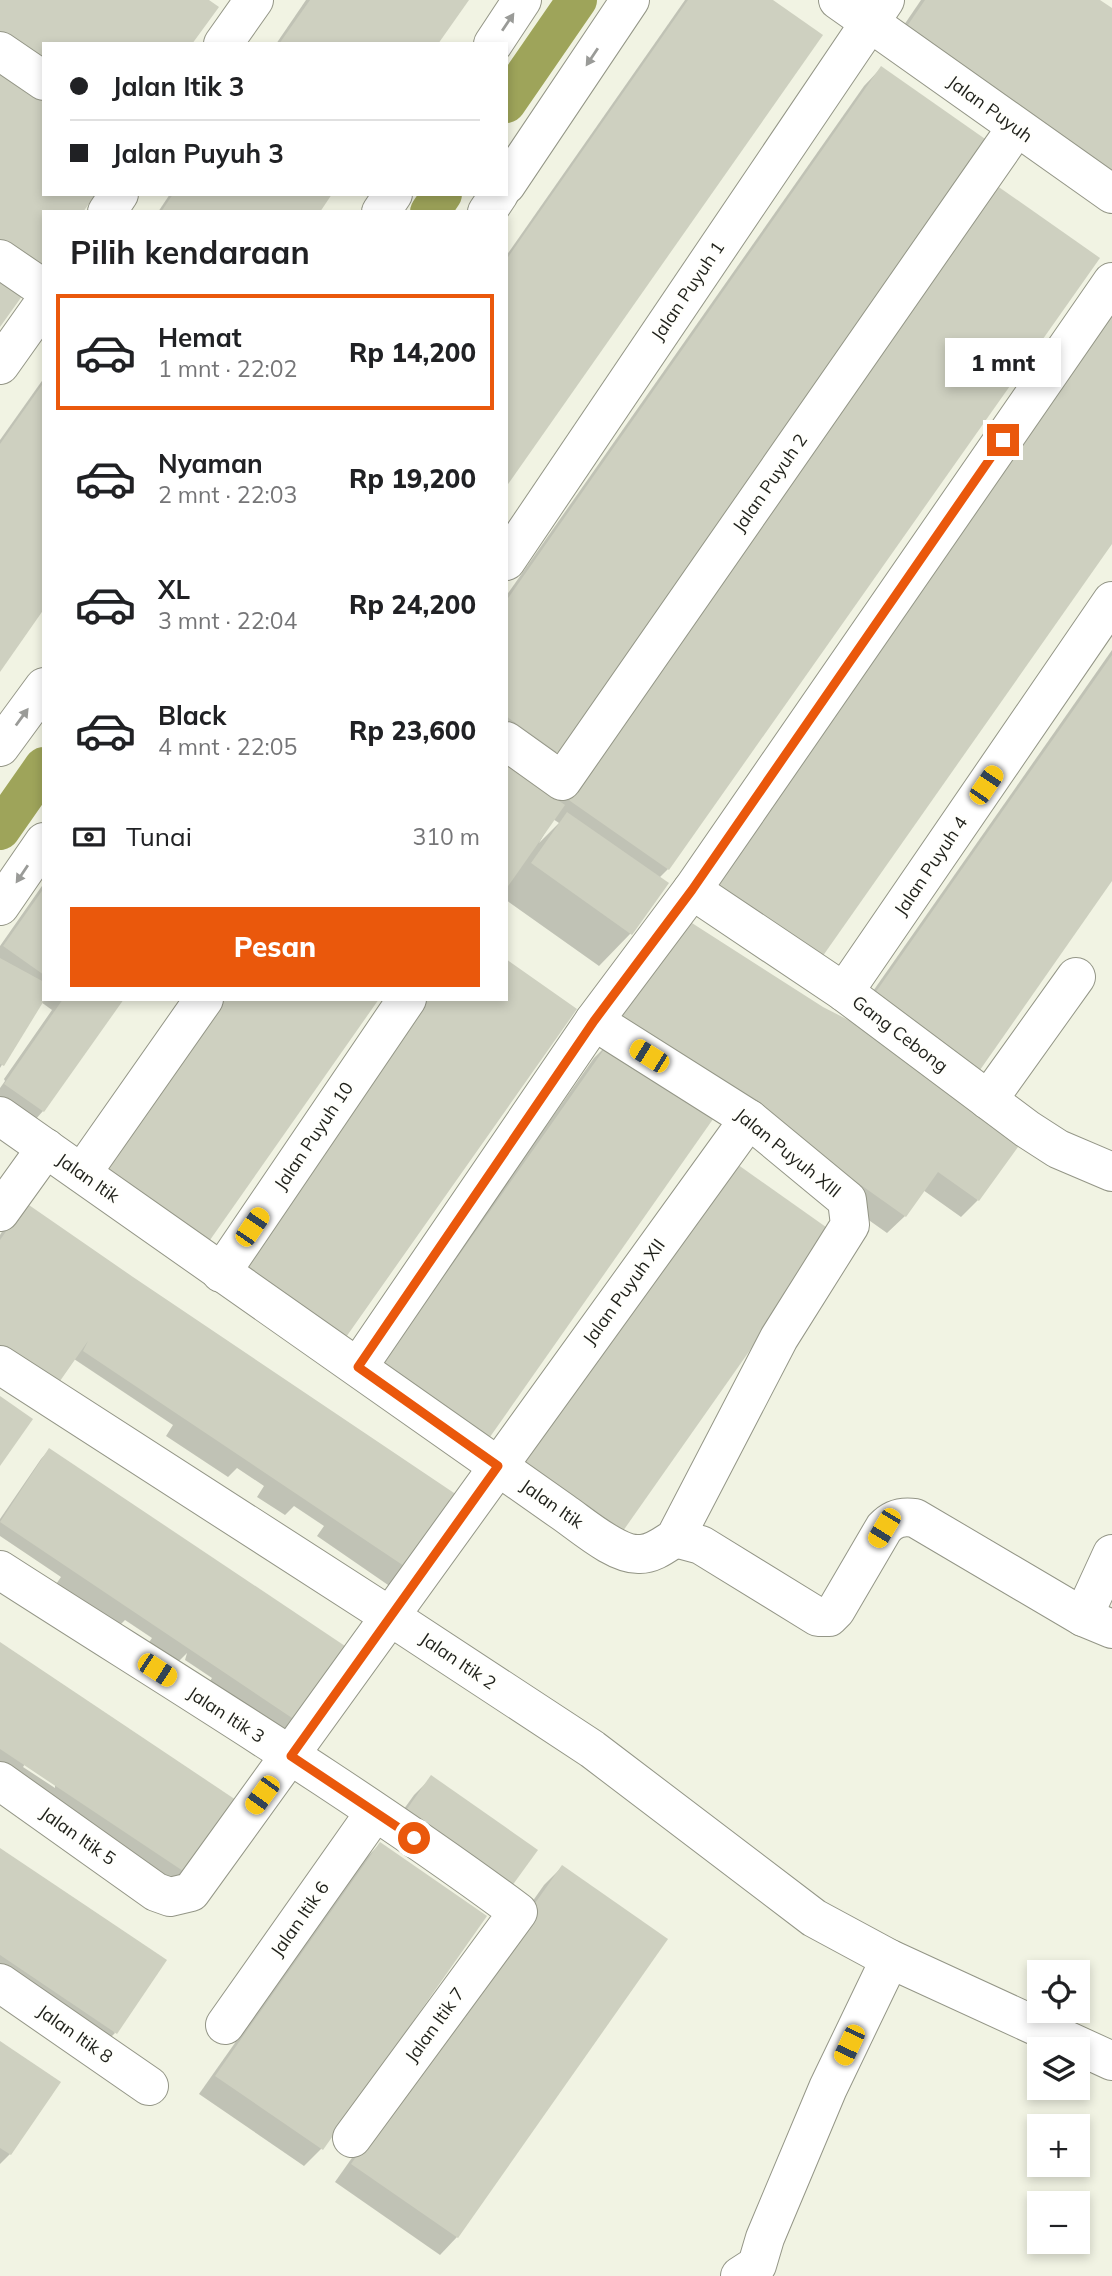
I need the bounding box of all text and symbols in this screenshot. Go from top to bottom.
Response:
one-way arrow [501,13,515,31]
one-way arrow [586,47,599,66]
text: Jalan Itik 3 [112,70,244,103]
street label: Jalan Puyuh [943,70,1037,147]
text: Jalan Puyuh 3 [112,137,284,170]
text: Pilih kendaraan [70,232,310,272]
street label: Jalan Puyuh 1 [646,237,729,345]
icon: car [74,321,137,384]
text: Hemat [158,321,242,354]
text: Rp 14,200 [349,336,476,369]
callout: 1 mnt [945,338,1061,388]
text: 1 mnt [971,348,1035,377]
text: 1 mnt · 22:02 [158,354,297,383]
route end [987,424,1019,456]
street label: Jalan Puyuh 2 [727,429,812,536]
icon: car [74,447,137,510]
text: Nyaman [158,447,263,480]
text: Rp 19,200 [349,462,476,495]
text: 2 mnt · 22:03 [158,480,297,509]
icon: car [74,573,137,636]
text: XL [158,573,190,606]
text: Rp 24,200 [349,588,476,621]
text: 3 mnt · 22:04 [158,606,297,635]
icon: car [74,699,137,762]
text: Black [158,699,226,732]
one-way arrow [15,708,29,726]
text: Rp 23,600 [349,714,476,747]
text: 4 mnt · 22:05 [158,732,297,761]
car [966,762,1007,808]
street label: Jalan Puyuh 4 [889,811,972,920]
icon: cash [70,818,108,856]
text: Tunai [126,820,192,853]
text: 310 m [412,822,480,851]
one-way arrow [15,865,29,883]
button: Pesan [70,907,480,987]
street label: Gang Cebong [848,990,953,1077]
car [626,1036,673,1076]
street label: Jalan Puyuh 10 [269,1077,358,1194]
street label: Jalan Puyuh XIII [731,1103,846,1202]
street label: Jalan Itik [52,1148,125,1208]
car [232,1204,273,1250]
street label: Jalan Puyuh XII [577,1234,670,1349]
street label: Jalan Itik [516,1474,589,1534]
car [865,1505,904,1551]
street label: Jalan Itik 2 [416,1627,501,1694]
car [134,1650,181,1690]
street label: Jalan Itik 3 [183,1681,269,1748]
car [242,1772,283,1818]
street label: Jalan Itik 5 [36,1801,121,1870]
route start [398,1822,430,1854]
street label: Jalan Itik 6 [265,1876,334,1961]
map controls [1027,1960,1090,2254]
button: locate [1027,1960,1090,2023]
street label: Jalan Itik 7 [400,1983,469,2067]
street label: Jalan Itik 8 [33,1999,118,2068]
car [831,2022,868,2068]
button: layers [1027,2037,1090,2100]
button: + [1027,2114,1090,2177]
button: − [1027,2191,1090,2254]

